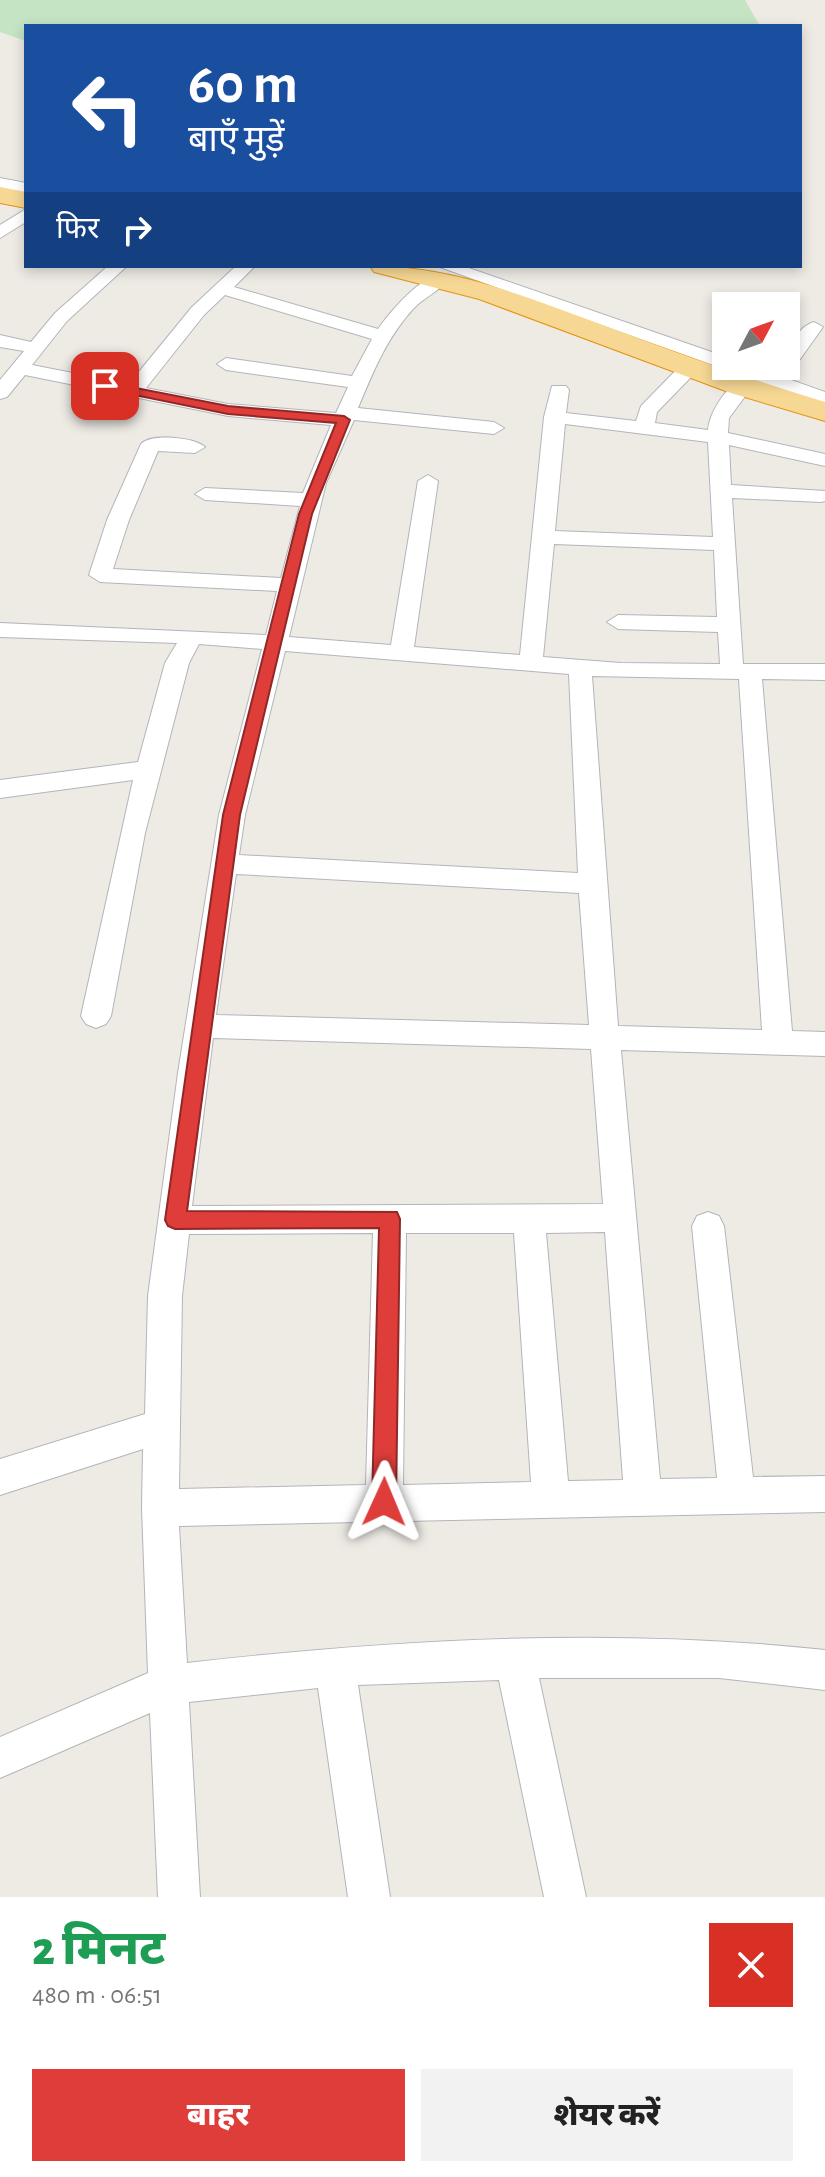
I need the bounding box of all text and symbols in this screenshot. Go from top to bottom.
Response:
icon: left [56,56,160,160]
text: 60 m [188,57,298,113]
text: बाएँ मुड़ें [188,122,285,158]
icon: right [115,208,159,252]
text: फिर [56,214,99,244]
north arrow [712,292,800,380]
map controls [712,292,800,380]
pin [71,352,139,420]
icon: arrive [83,364,127,408]
position arrow [342,1460,426,1544]
button: close [709,1923,793,2007]
text: 2 मिनट [32,1926,165,1974]
text: 480 m · 06:51 [32,1982,162,2008]
button: बाहर [32,2069,405,2161]
button: शेयर करें [421,2069,793,2161]

